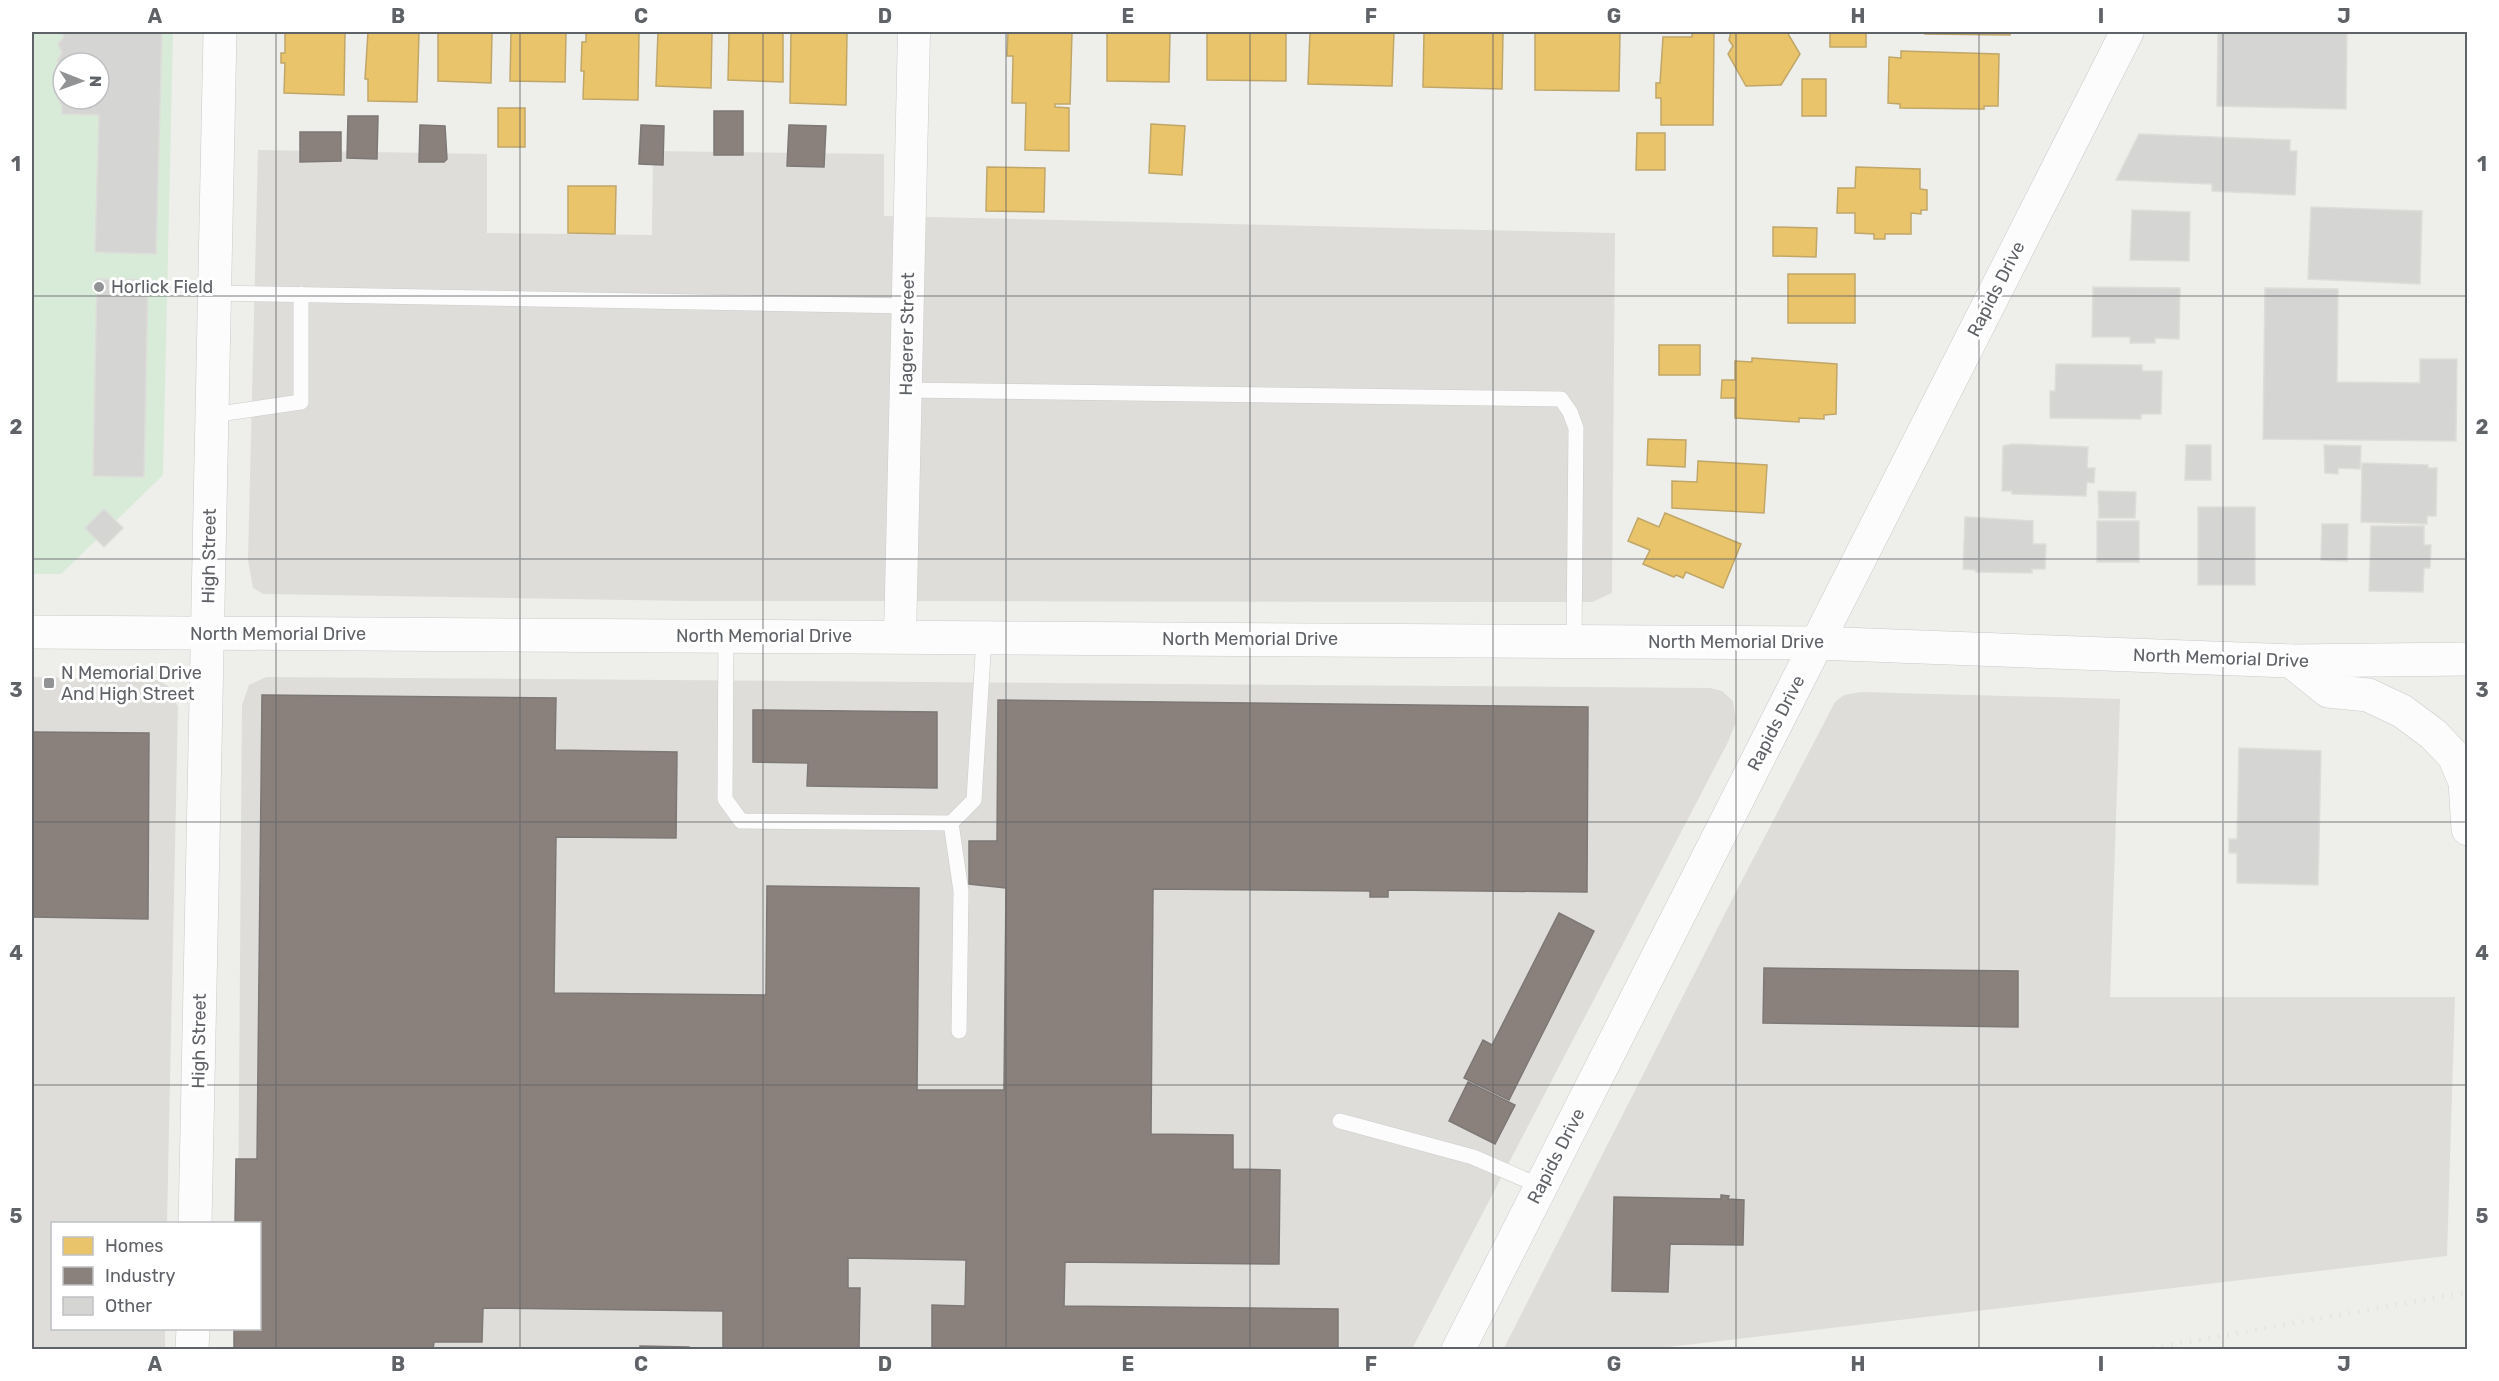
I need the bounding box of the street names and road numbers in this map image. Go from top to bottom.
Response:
street label: Rapids Drive [1962,237,2030,341]
street label: Hagerer Street [895,272,919,396]
street label: High Street [197,508,221,604]
street label: North Memorial Drive [190,623,366,645]
street label: North Memorial Drive [676,625,852,647]
street label: North Memorial Drive [1162,628,1338,650]
street label: North Memorial Drive [1648,631,1824,653]
street label: North Memorial Drive [2133,644,2309,672]
street label: Rapids Drive [1742,671,1810,775]
street label: High Street [187,993,211,1089]
street label: Rapids Drive [1522,1104,1590,1208]

